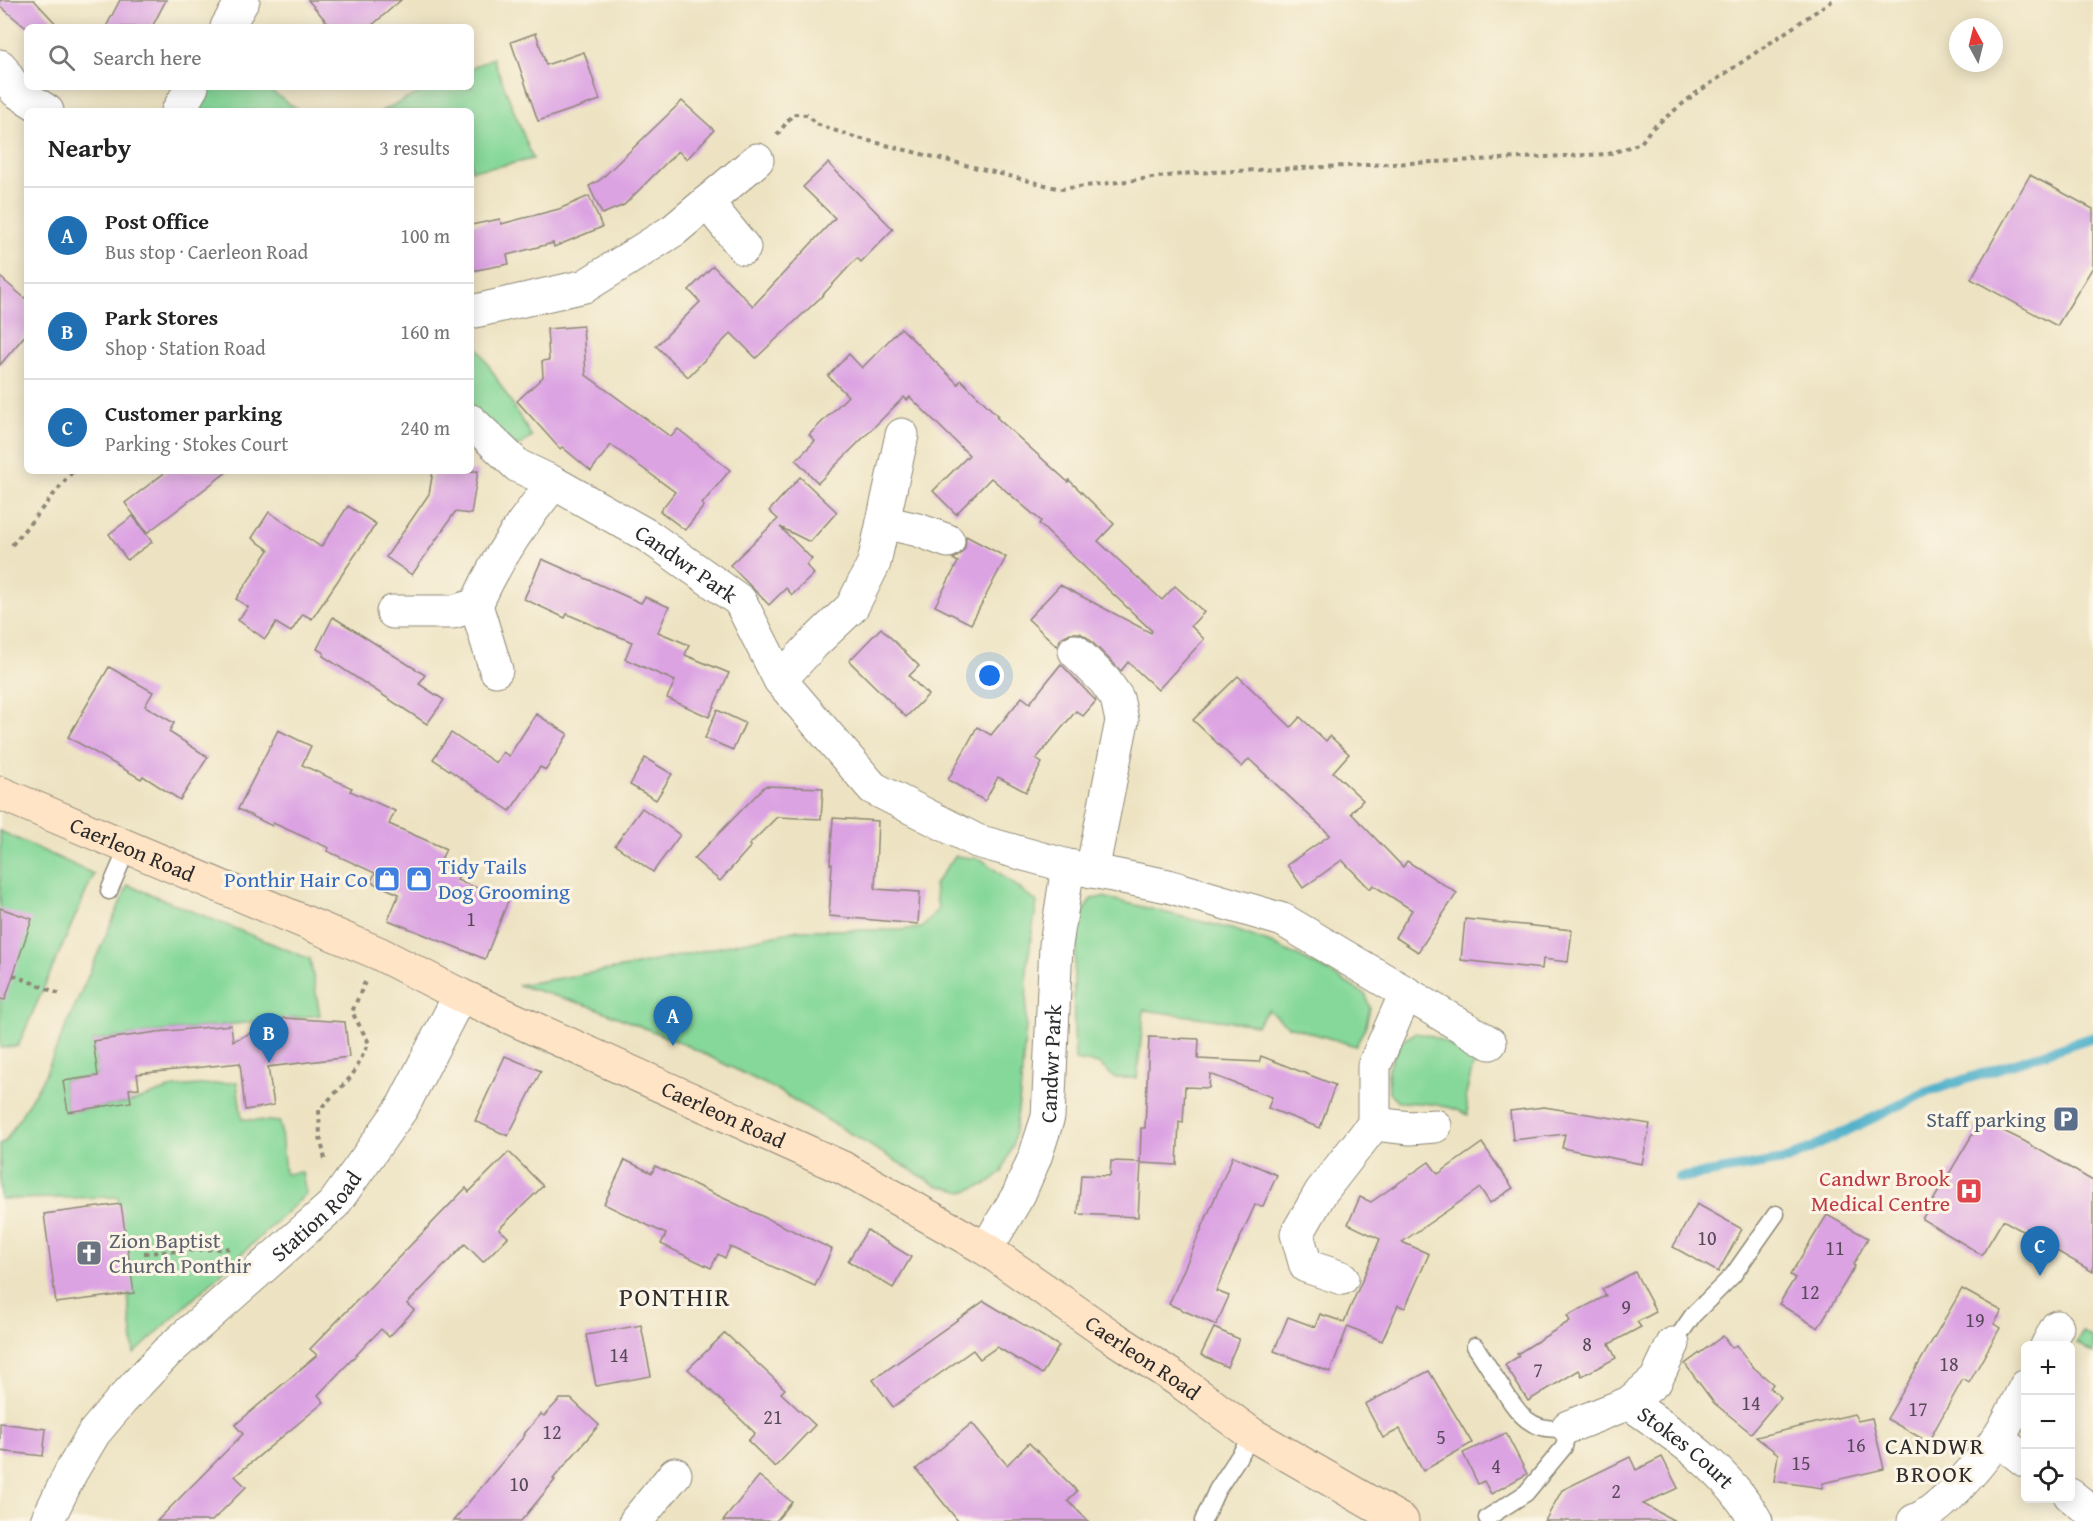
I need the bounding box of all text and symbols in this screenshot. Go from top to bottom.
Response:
north arrow [1949,18,2003,72]
search box [24,24,474,90]
icon: search [45,41,78,74]
text: Search here [93,41,202,73]
text: Nearby [48,128,131,167]
text: 3 results [379,133,450,162]
text: Post Office [105,205,209,237]
text: A [61,221,74,250]
text: 100 m [400,221,450,250]
text: Bus stop · Caerleon Road [105,237,308,266]
text: Park Stores [105,301,218,333]
text: B [61,317,74,346]
text: 160 m [400,317,450,346]
text: Shop · Station Road [105,333,266,362]
text: Customer parking [105,397,282,429]
text: C [62,413,73,442]
text: 240 m [400,413,450,442]
text: Parking · Stokes Court [105,429,288,458]
street label: Candwr Park [630,516,745,611]
your location [975,661,1004,690]
street label: Caerleon Road [65,809,200,890]
place label: Tidy Tails Dog Grooming [438,850,570,907]
place label: Ponthir Hair Co [224,863,368,895]
shop icon: Ponthir Hair Co [372,864,402,894]
shop icon: Tidy Tails Dog Grooming [404,864,434,894]
house number: 1 [466,904,476,933]
pin: A [654,996,692,1046]
street label: Candwr Park [1032,1003,1069,1124]
pin: B [250,1014,288,1063]
street label: Caerleon Road [657,1072,791,1156]
place label: Staff parking [1926,1103,2046,1135]
parking icon: Staff parking [2051,1104,2081,1134]
place label: Candwr Brook Medical Centre [1811,1162,1951,1219]
street label: Station Road [264,1164,369,1269]
hospital icon: Candwr Brook Medical Centre [1954,1176,1984,1206]
house number: 10 [1697,1223,1717,1252]
place label: Zion Baptist Church Ponthir [109,1224,251,1281]
pin: C [2020,1226,2060,1276]
house number: 11 [1825,1233,1845,1262]
church icon: Zion Baptist Church Ponthir [74,1238,104,1268]
district label: PONTHIR [619,1277,731,1316]
house number: 12 [1800,1277,1820,1306]
house number: 9 [1621,1292,1631,1321]
house number: 19 [1965,1305,1985,1334]
street label: Caerleon Road [1079,1307,1208,1408]
house number: 8 [1582,1329,1592,1358]
house number: 14 [609,1340,629,1369]
map controls [2021,1341,2075,1503]
button: + [2021,1341,2075,1395]
house number: 18 [1939,1349,1959,1378]
house number: 7 [1533,1355,1543,1384]
house number: 14 [1741,1388,1761,1417]
house number: 17 [1908,1394,1928,1423]
button: − [2021,1395,2075,1449]
street label: Stokes Court [1631,1398,1742,1496]
house number: 21 [763,1402,783,1431]
house number: 12 [542,1417,562,1446]
house number: 5 [1436,1422,1446,1451]
district label: CANDWR BROOK [1885,1428,1985,1491]
house number: 16 [1846,1430,1866,1459]
house number: 15 [1791,1448,1811,1477]
button: locate [2021,1449,2075,1503]
house number: 4 [1491,1451,1501,1480]
house number: 10 [509,1469,529,1498]
house number: 2 [1611,1476,1621,1505]

